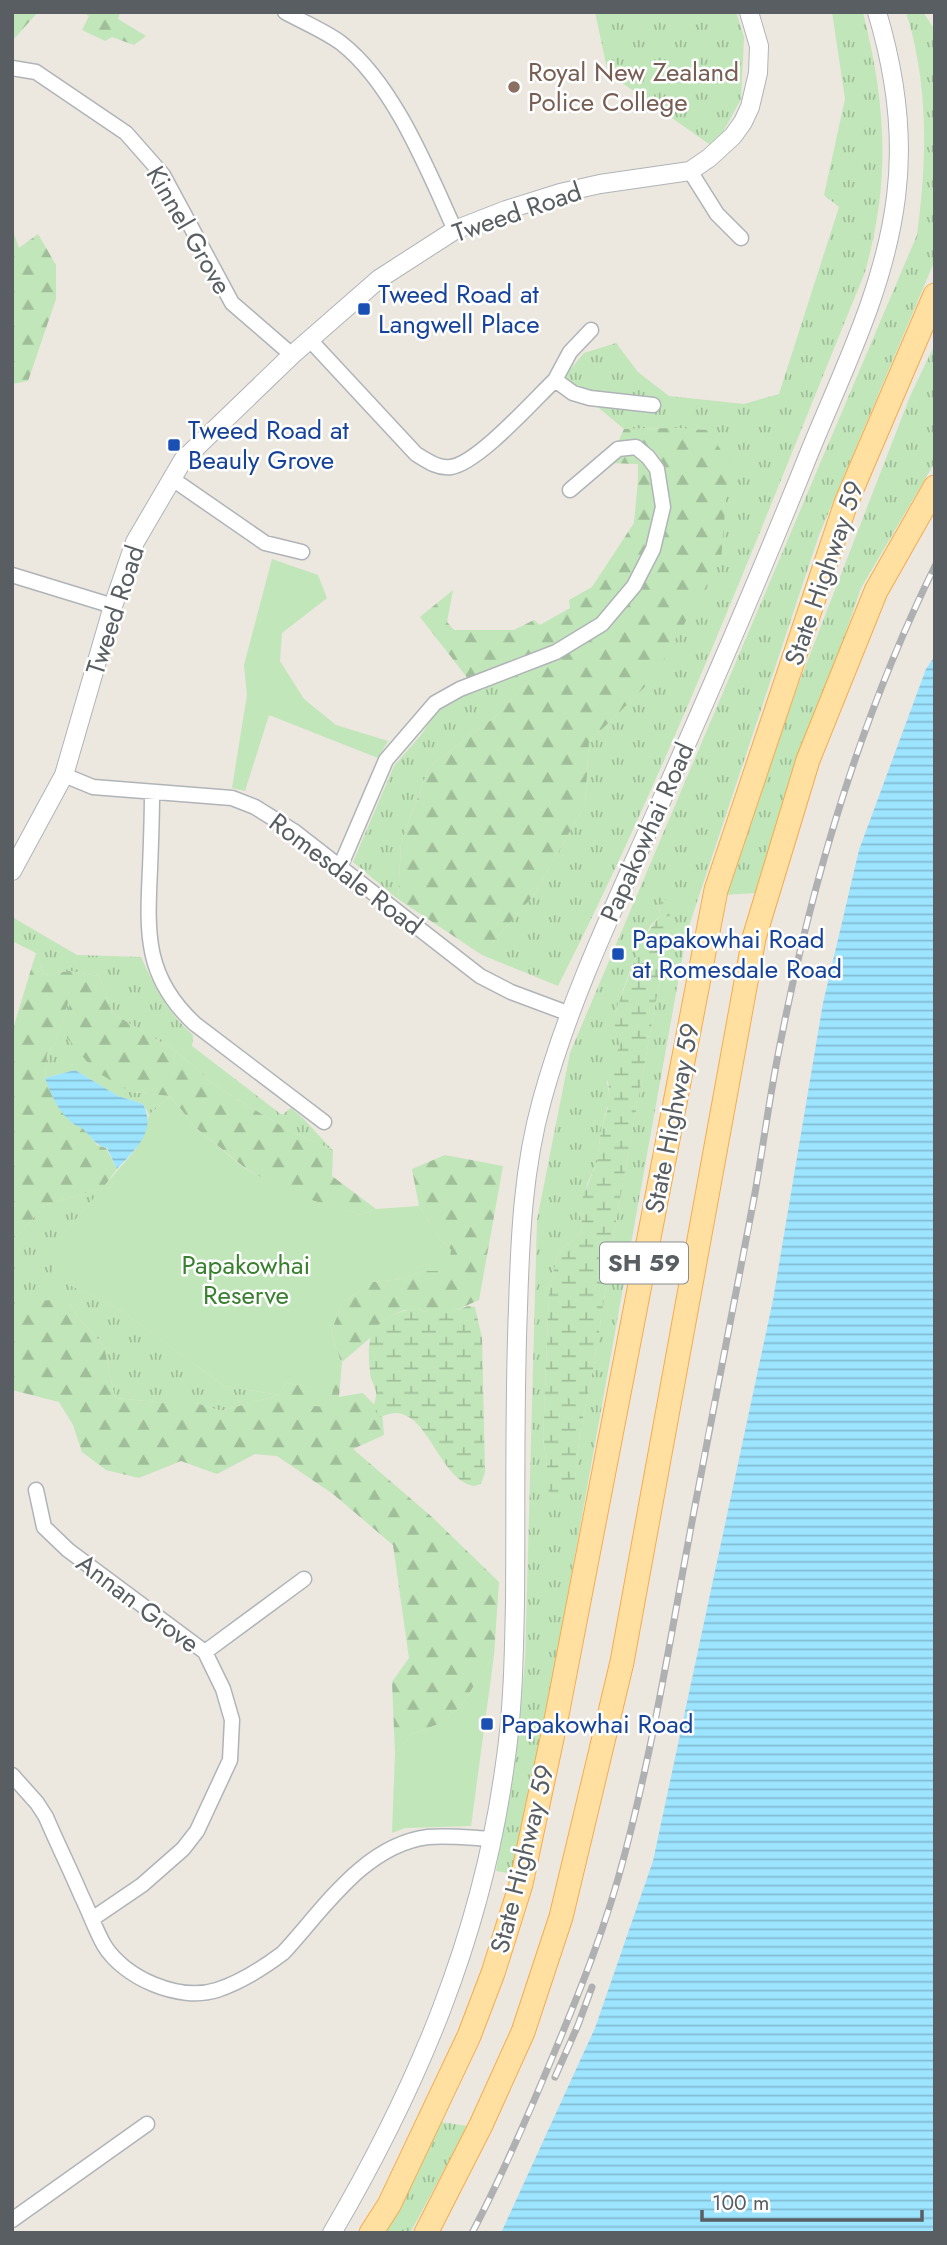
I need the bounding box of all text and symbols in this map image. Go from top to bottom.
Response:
place label: Royal New Zealand Police College [528,53,739,121]
marker: Royal New Zealand Police College [506,79,522,95]
street label: Kinnel Grove [137,159,241,301]
street label: Tweed Road [447,172,587,252]
place label: Tweed Road at Langwell Place [378,275,540,343]
marker: Tweed Road at Langwell Place [356,301,372,317]
place label: Tweed Road at Beauly Grove [188,411,349,479]
marker: Tweed Road at Beauly Grove [166,437,182,453]
street label: State Highway 59 [775,476,873,670]
street label: Tweed Road [76,540,154,680]
street label: Papakowhai Road [590,736,704,928]
street label: Romesdale Road [261,804,431,944]
place label: Papakowhai Road at Romesdale Road [632,920,842,988]
marker: Papakowhai Road at Romesdale Road [610,946,626,962]
street label: State Highway 59 [635,1020,709,1216]
road number: SH 59 [600,1242,688,1283]
park label: Papakowhai Reserve [182,1246,310,1314]
street label: Annan Grove [69,1544,207,1662]
place label: Papakowhai Road [501,1705,694,1743]
marker: Papakowhai Road [479,1716,495,1732]
street label: State Highway 59 [480,1761,564,1957]
scale bar [702,2178,922,2222]
text: 100 m [712,2188,769,2218]

